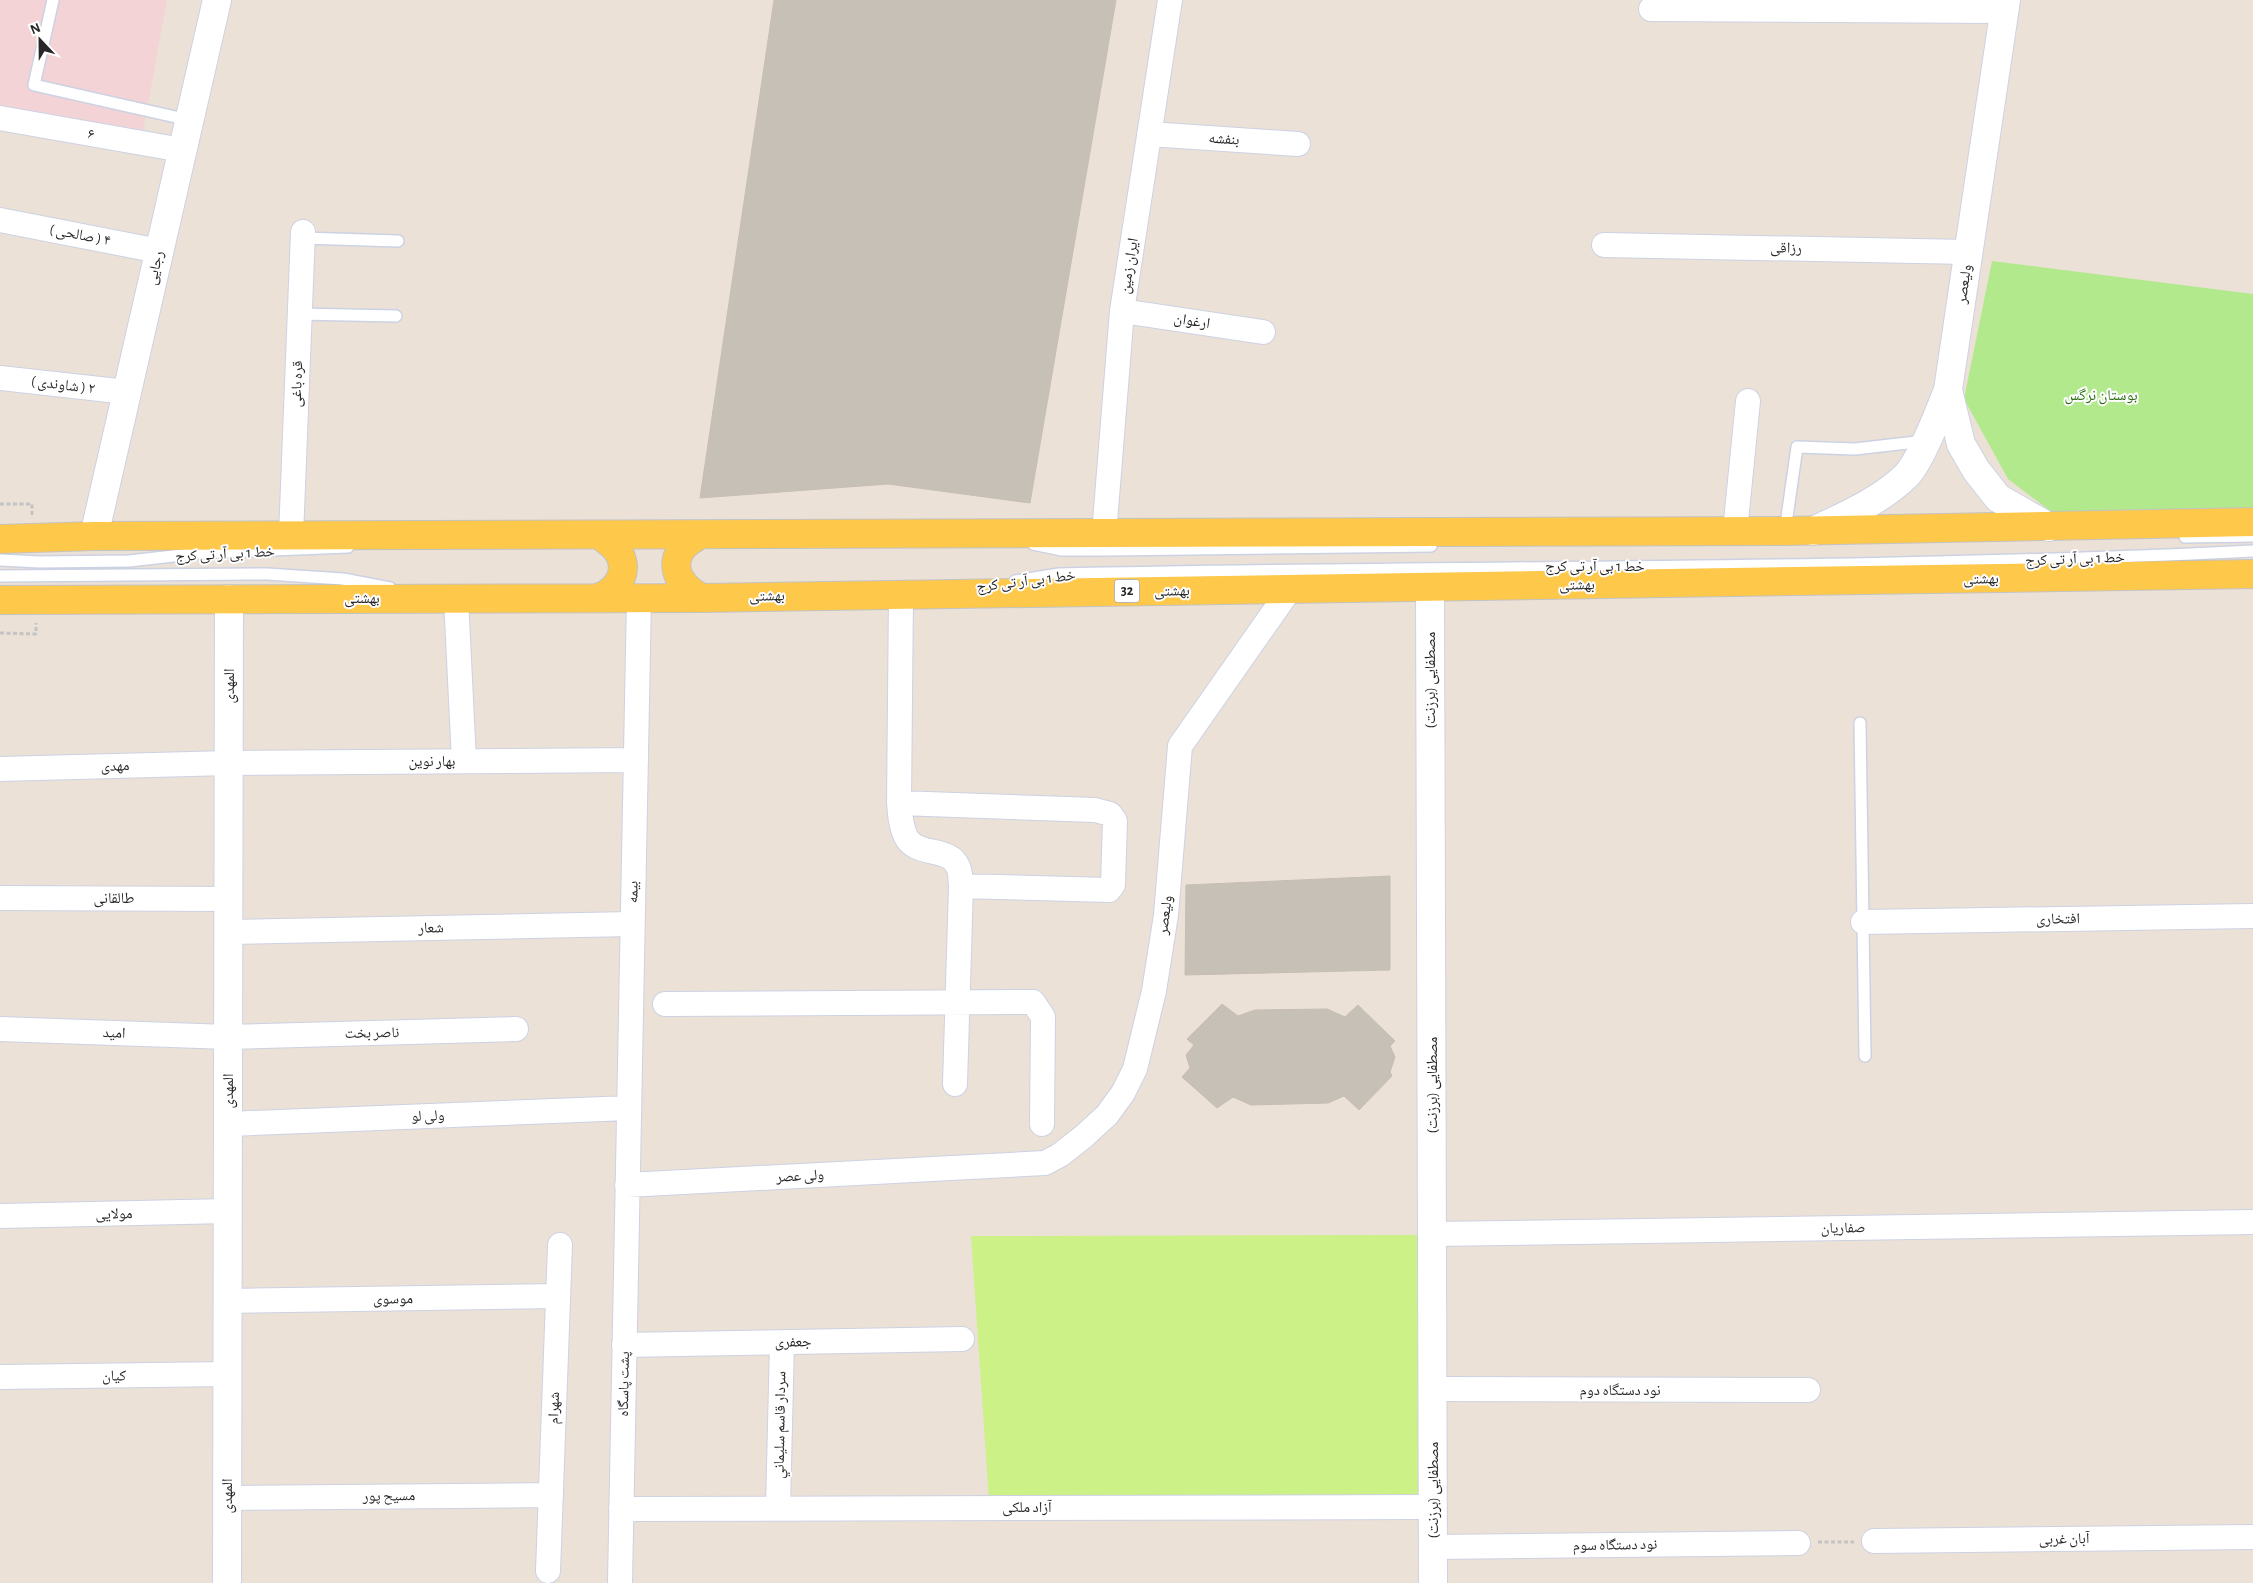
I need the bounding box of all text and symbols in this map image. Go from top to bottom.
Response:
north arrow [15,15,65,65]
text: N [28,21,43,37]
street label: ۶ [86,126,96,142]
street label: بنفشه [1208,130,1240,148]
street label: ( صالحی ) ۴ [48,222,112,250]
street label: ایران زمین [1117,237,1143,295]
street label: رزاقی [1770,240,1802,258]
street label: رجایی [144,249,168,287]
street label: ولیعصر [1954,263,1975,306]
street label: ارغوان [1173,311,1211,333]
street label: قره باغی [289,360,307,408]
street label: ( شاوندی ) ۲ [30,374,96,398]
park label: بوستان نرگس [2064,388,2138,405]
street label: خط 1 بی آر تی کرج [175,543,276,566]
street label: خط 1 بی آر تی کرج [2025,549,2126,570]
street label: خط 1 بی آر تی کرج [1545,558,1645,576]
street label: خط 1 بی آر تی کرج [975,567,1077,597]
street label: بهشتی [1963,571,1999,589]
street label: بهشتی [1559,577,1595,595]
road number: 32 [1114,580,1140,602]
street label: بهشتی [1154,583,1190,601]
street label: بهشتی [749,588,785,606]
street label: بهشتی [344,591,380,608]
street label: مصطفایی (برزنت) [1423,631,1440,728]
street label: المهدی [222,668,239,704]
street label: بهار نوین [409,754,455,771]
street label: مهدی [100,758,130,776]
street label: بیمه [625,881,641,903]
street label: طالقانی [94,891,135,908]
street label: ولیعصر [1155,894,1176,937]
street label: افتخاری [2036,911,2080,929]
street label: شعار [417,920,444,937]
street label: امید [102,1025,126,1041]
street label: ناصر بخت [345,1025,399,1042]
street label: مصطفایی (برزنت) [1425,1036,1442,1133]
street label: المهدی [221,1073,238,1109]
street label: ولی لو [411,1108,445,1126]
street label: ولی عصر [774,1167,825,1187]
street label: مولایی [95,1206,133,1224]
street label: صفاریان [1820,1220,1866,1238]
street label: موسوی [373,1291,413,1309]
street label: جعفری [774,1334,812,1352]
street label: پشت پاسگاه [616,1351,633,1417]
street label: کیان [102,1368,126,1386]
street label: سردار قاسم سليماني [772,1371,792,1479]
street label: نود دستگاه دوم [1579,1383,1661,1400]
street label: شهرام [546,1391,564,1425]
street label: مصطفایی (برزنت) [1426,1441,1443,1538]
street label: المهدی [220,1478,237,1514]
street label: مسیح پور [362,1488,416,1506]
street label: آزاد ملکی [1002,1499,1053,1517]
street label: آبان غربی [2038,1530,2091,1549]
street label: نود دستگاه سوم [1572,1537,1658,1555]

